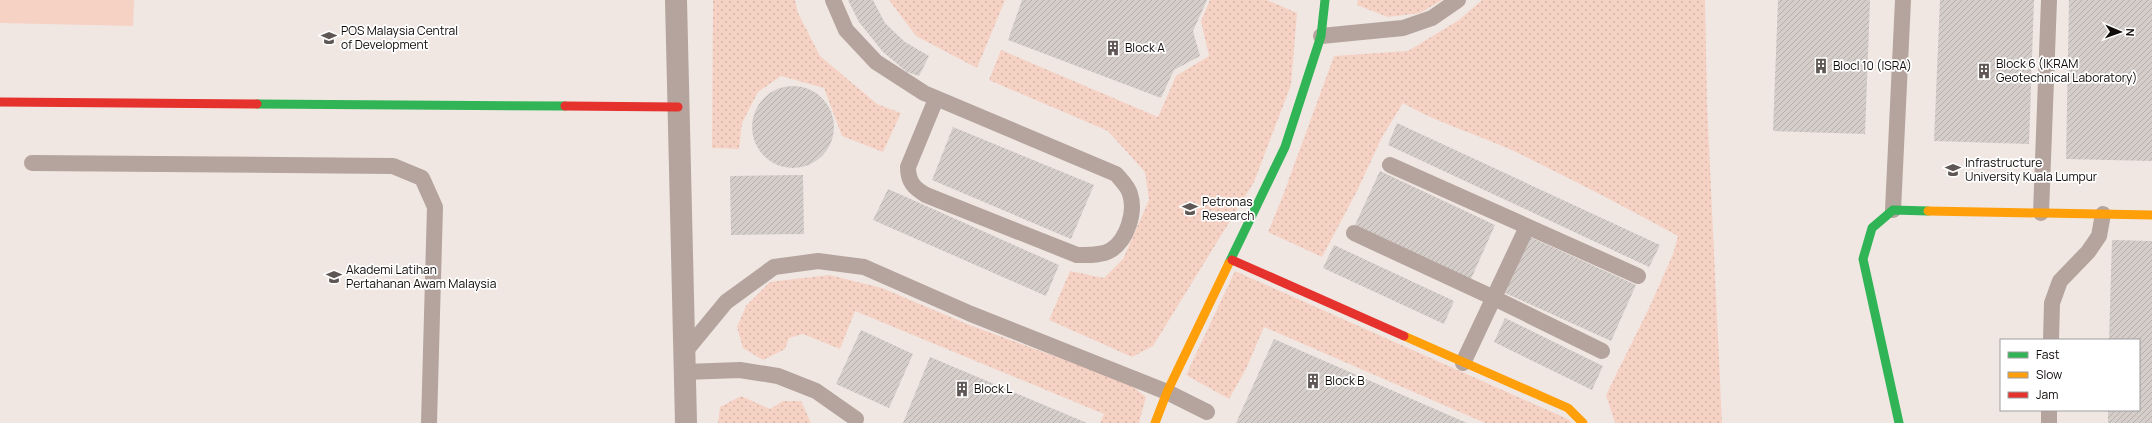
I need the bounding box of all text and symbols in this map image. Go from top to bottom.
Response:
north arrow [2100,12,2140,52]
place label: POS Malaysia Central of Development [341,22,458,53]
text: N [2123,28,2138,37]
school or university icon: POS Malaysia Central of Development [320,29,338,47]
building icon: Block A [1104,39,1122,57]
place label: Block A [1125,39,1165,56]
place label: Block 6 (IKRAM Geotechnical Laboratory) [1996,55,2137,86]
building icon: Blocl 10 (ISRA) [1812,57,1830,75]
place label: Blocl 10 (ISRA) [1833,57,1912,74]
building icon: Block 6 (IKRAM Geotechnical Laboratory) [1975,62,1993,80]
place label: Infrastructure University Kuala Lumpur [1965,154,2098,185]
school or university icon: Infrastructure University Kuala Lumpur [1944,161,1962,179]
place label: Petronas Research [1202,193,1254,224]
school or university icon: Petronas Research [1181,200,1199,218]
place label: Akademi Latihan Pertahanan Awam Malaysia [346,261,496,292]
school or university icon: Akademi Latihan Pertahanan Awam Malaysia [325,268,343,286]
legend [2000,339,2140,411]
text: Fast [2036,346,2060,363]
text: Slow [2036,366,2062,383]
building icon: Block B [1304,372,1322,390]
place label: Block B [1325,372,1365,389]
building icon: Block L [953,380,971,398]
place label: Block L [974,380,1012,397]
text: Jam [2036,386,2058,403]

